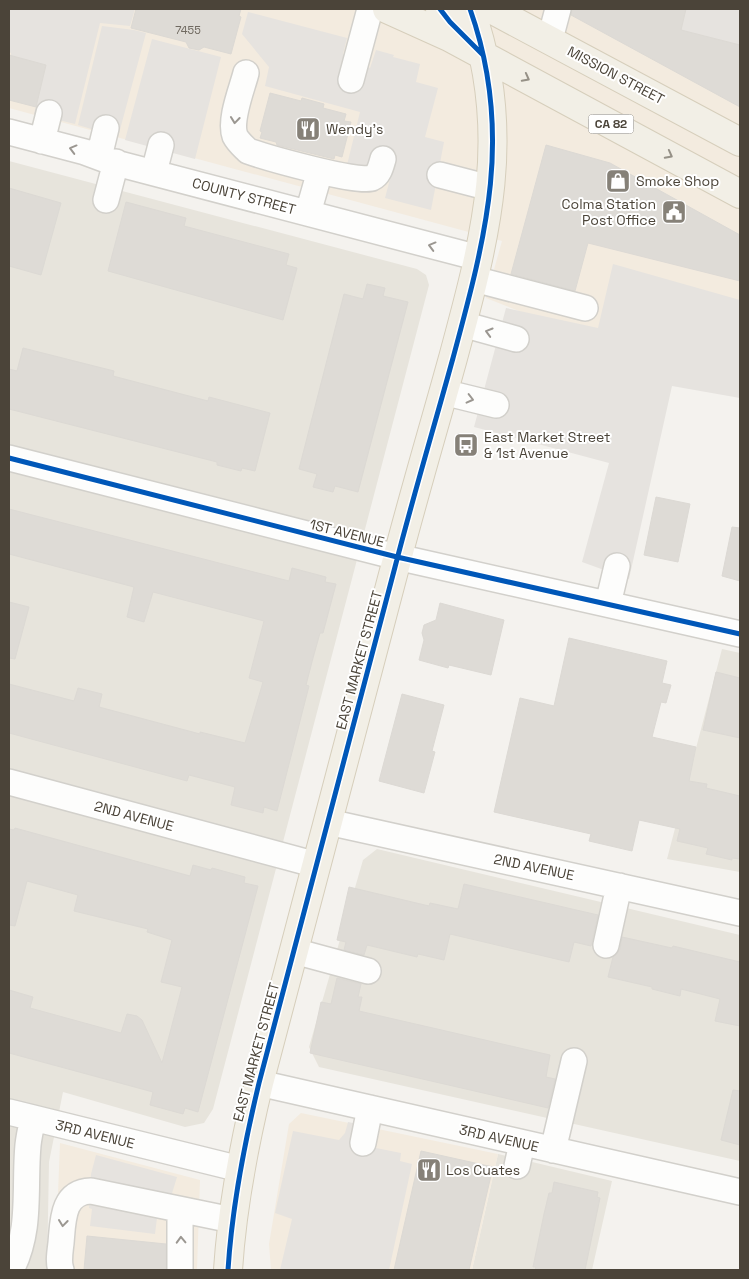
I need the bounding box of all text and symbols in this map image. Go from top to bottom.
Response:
house number: 7455 [175,23,201,37]
street label: MISSION STREET [564,42,668,108]
one-way arrow [520,72,529,82]
road number: CA 82 [588,115,634,134]
one-way arrow [230,116,241,124]
restaurant icon: Wendy's [295,116,321,142]
place label: Wendy's [326,120,383,138]
one-way arrow [68,144,77,155]
one-way arrow [663,149,672,159]
shop icon: Smoke Shop [605,168,631,194]
place label: Smoke Shop [636,172,719,190]
street label: COUNTY STREET [190,174,298,218]
place label: Colma Station Post Office [562,195,656,229]
public building icon: Colma Station Post Office [661,199,687,225]
one-way arrow [428,241,437,252]
one-way arrow [485,327,493,337]
one-way arrow [465,393,474,404]
place label: East Market Street & 1st Avenue [484,428,611,462]
bus stop icon: East Market Street & 1st Avenue [453,432,479,458]
street label: 1ST AVENUE [308,515,386,551]
street label: EAST MARKET STREET [332,589,386,731]
street label: 2ND AVENUE [92,797,176,835]
street label: 2ND AVENUE [492,850,576,884]
street label: EAST MARKET STREET [229,981,283,1123]
street label: 3RD AVENUE [53,1115,137,1153]
street label: 3RD AVENUE [457,1120,541,1156]
restaurant icon: Los Cuates [416,1157,442,1183]
place label: Los Cuates [446,1161,520,1179]
one-way arrow [58,1219,69,1227]
one-way arrow [175,1236,186,1244]

